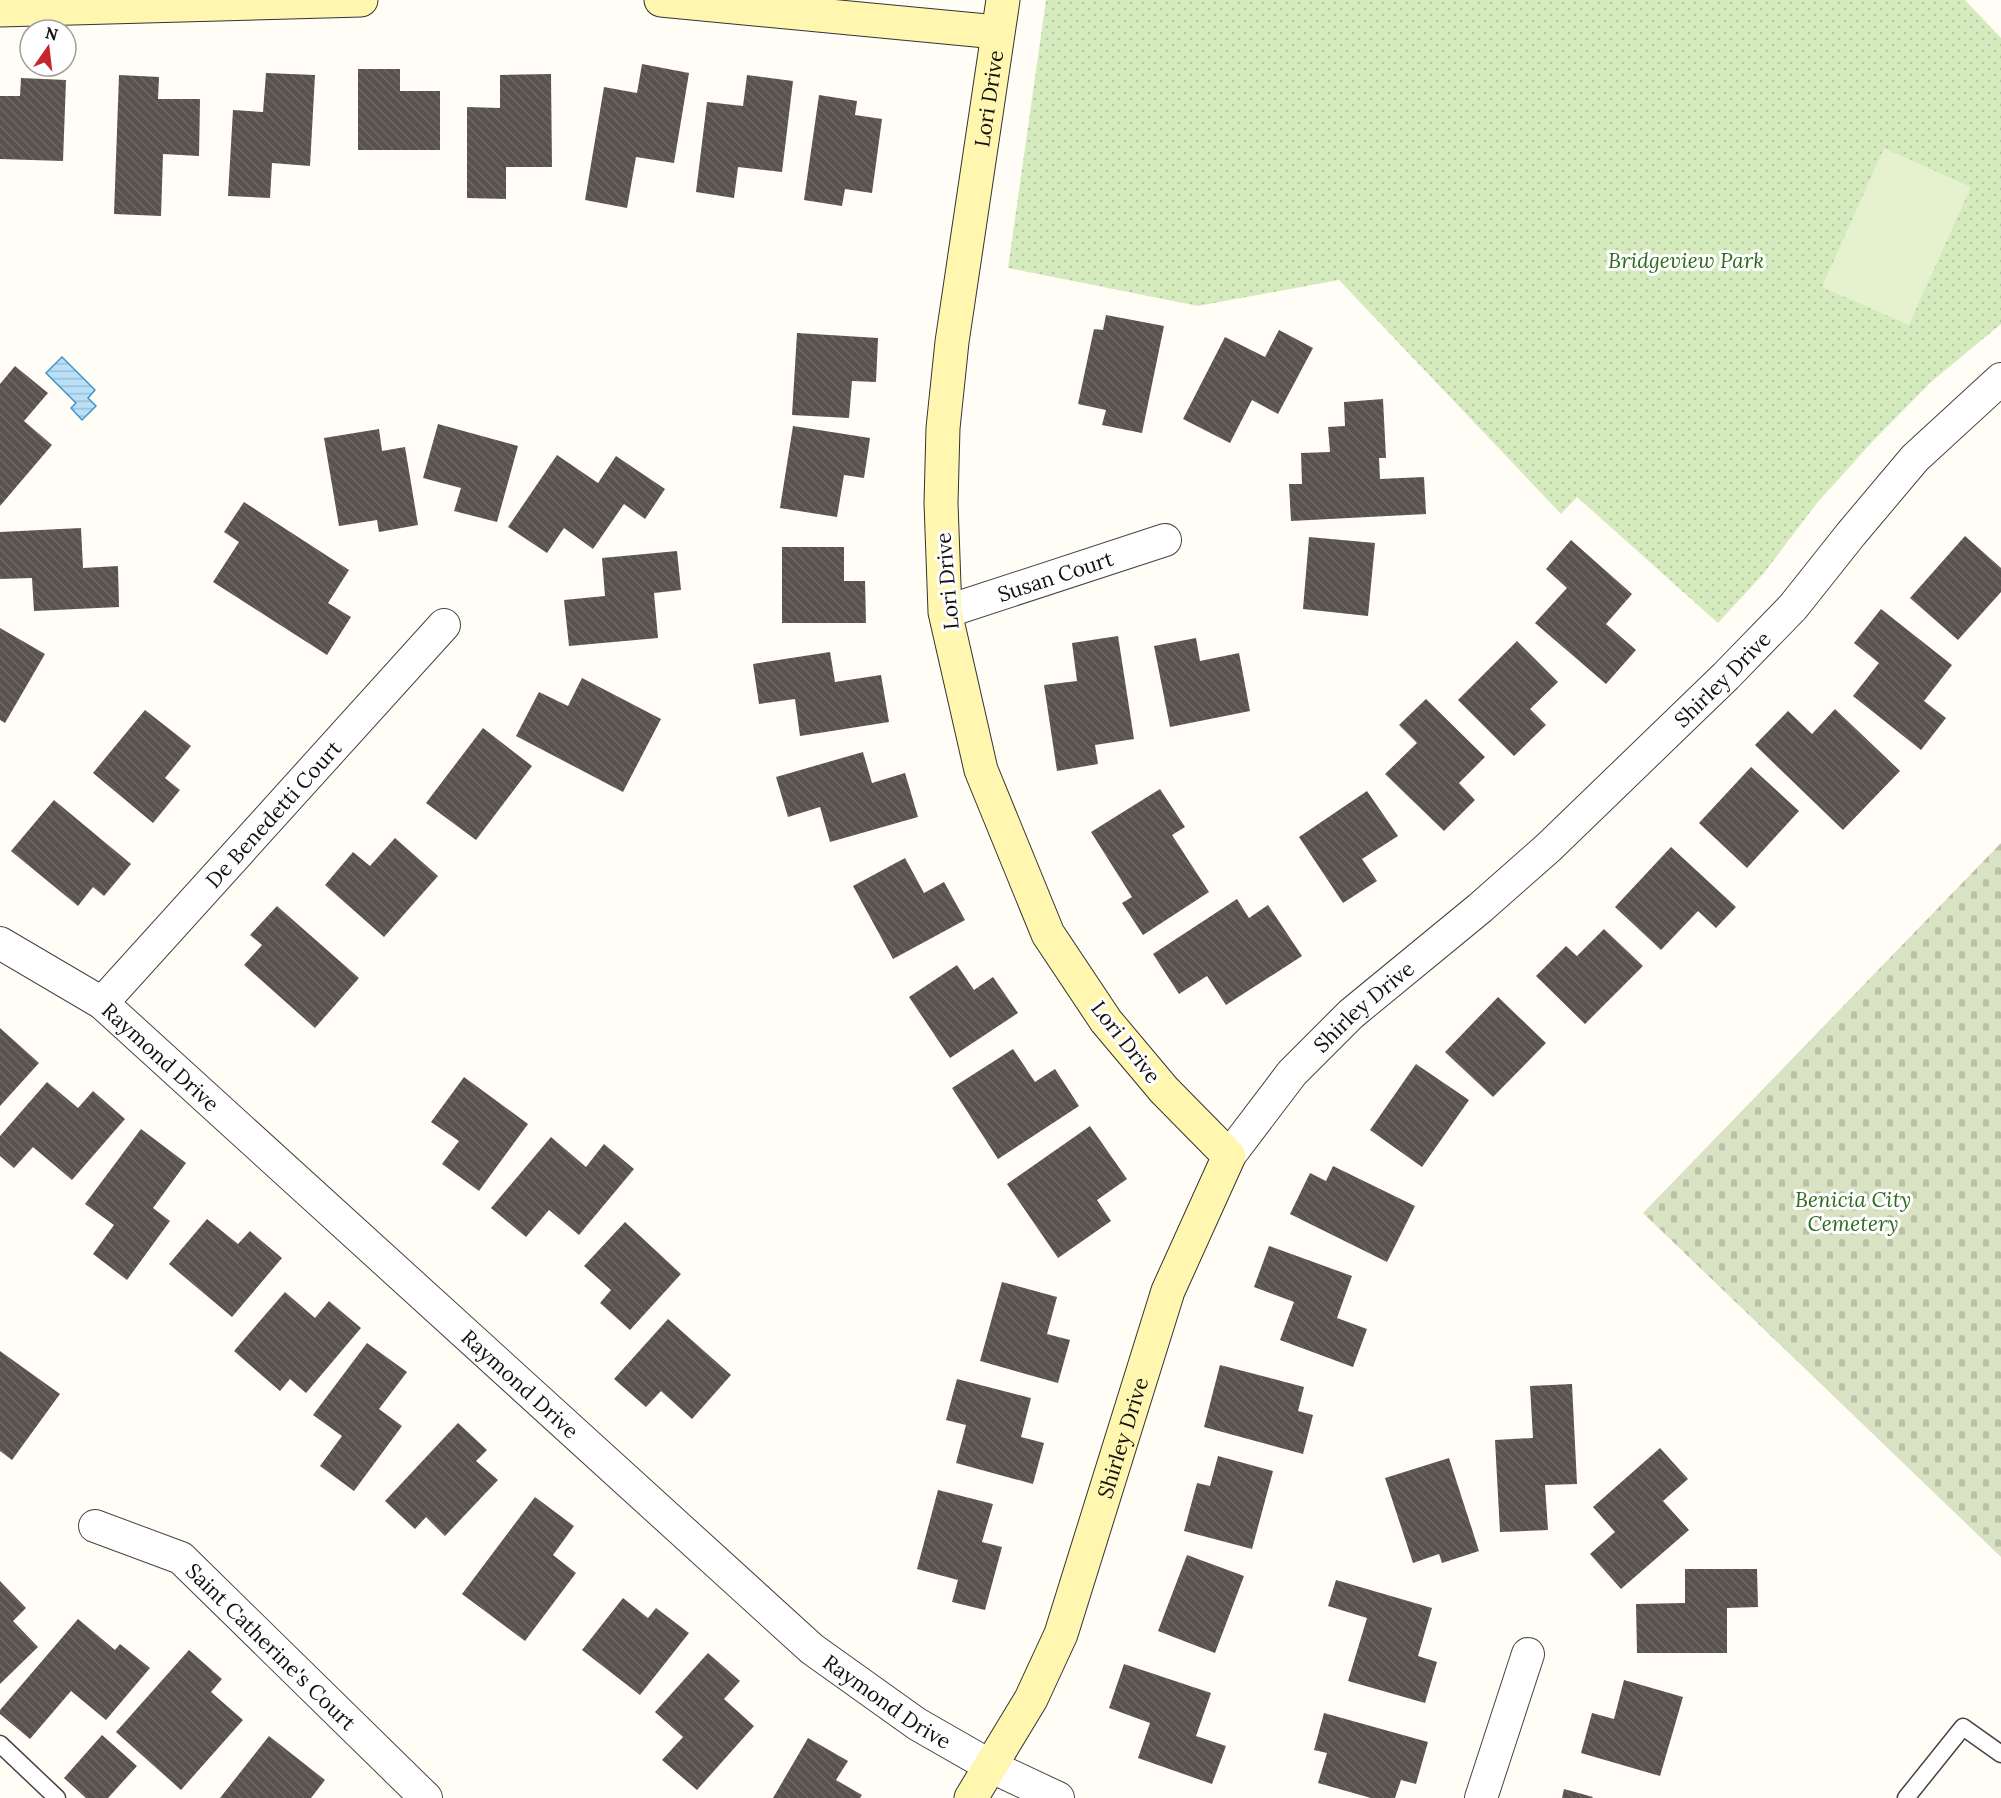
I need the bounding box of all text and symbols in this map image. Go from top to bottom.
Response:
north arrow [18,18,78,78]
text: N [43,22,60,45]
street label: Lori Drive [968,48,1009,149]
park label: Bridgeview Park [1608,247,1764,274]
street label: Lori Drive [929,531,965,631]
street label: Susan Court [994,544,1117,607]
street label: Shirley Drive [1668,625,1776,733]
street label: De Benedetti Court [199,734,347,893]
street label: Shirley Drive [1307,955,1419,1058]
street label: Lori Drive [1085,995,1167,1089]
street label: Raymond Drive [97,996,225,1117]
park label: Benicia City Cemetery [1795,1186,1911,1237]
street label: Raymond Drive [456,1323,585,1444]
street label: Shirley Drive [1091,1374,1154,1502]
street label: Saint Catherine's Court [180,1557,363,1736]
street label: Raymond Drive [818,1648,956,1754]

